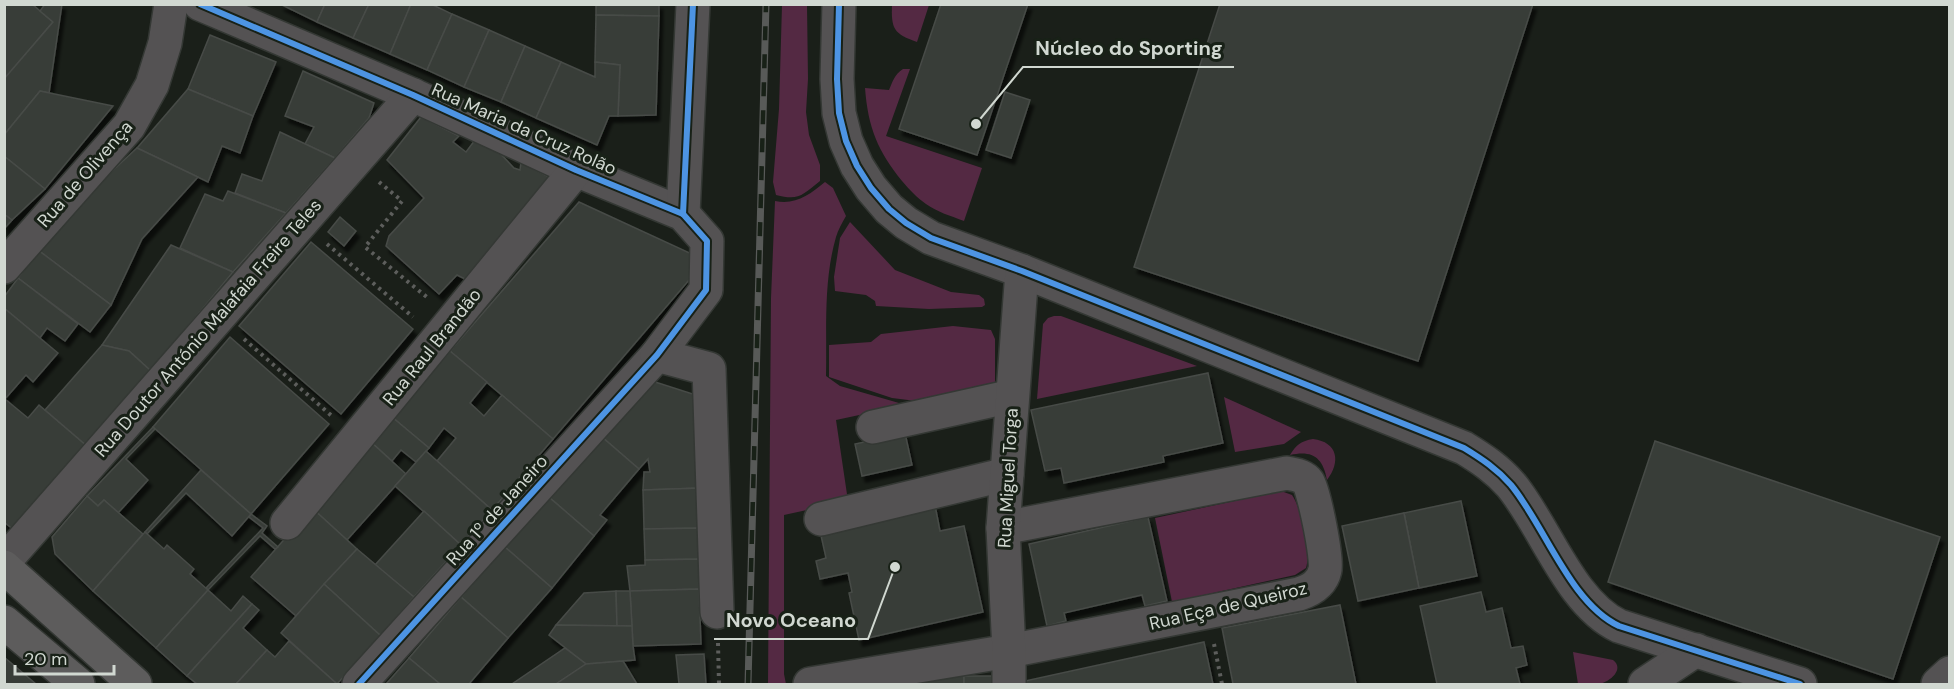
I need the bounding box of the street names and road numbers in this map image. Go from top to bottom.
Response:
street label: Rua Maria da Cruz Rolão [428,77,620,181]
street label: Rua de Olivença [32,116,138,232]
street label: Rua Doutor António Malafaia Freire Teles [89,194,327,462]
street label: Rua Raul Brandão [377,283,487,411]
street label: Rua Miguel Torga [992,408,1024,548]
street label: Rua 1º de Janeiro [441,449,553,571]
street label: Rua Eça de Queiroz [1147,576,1309,636]

